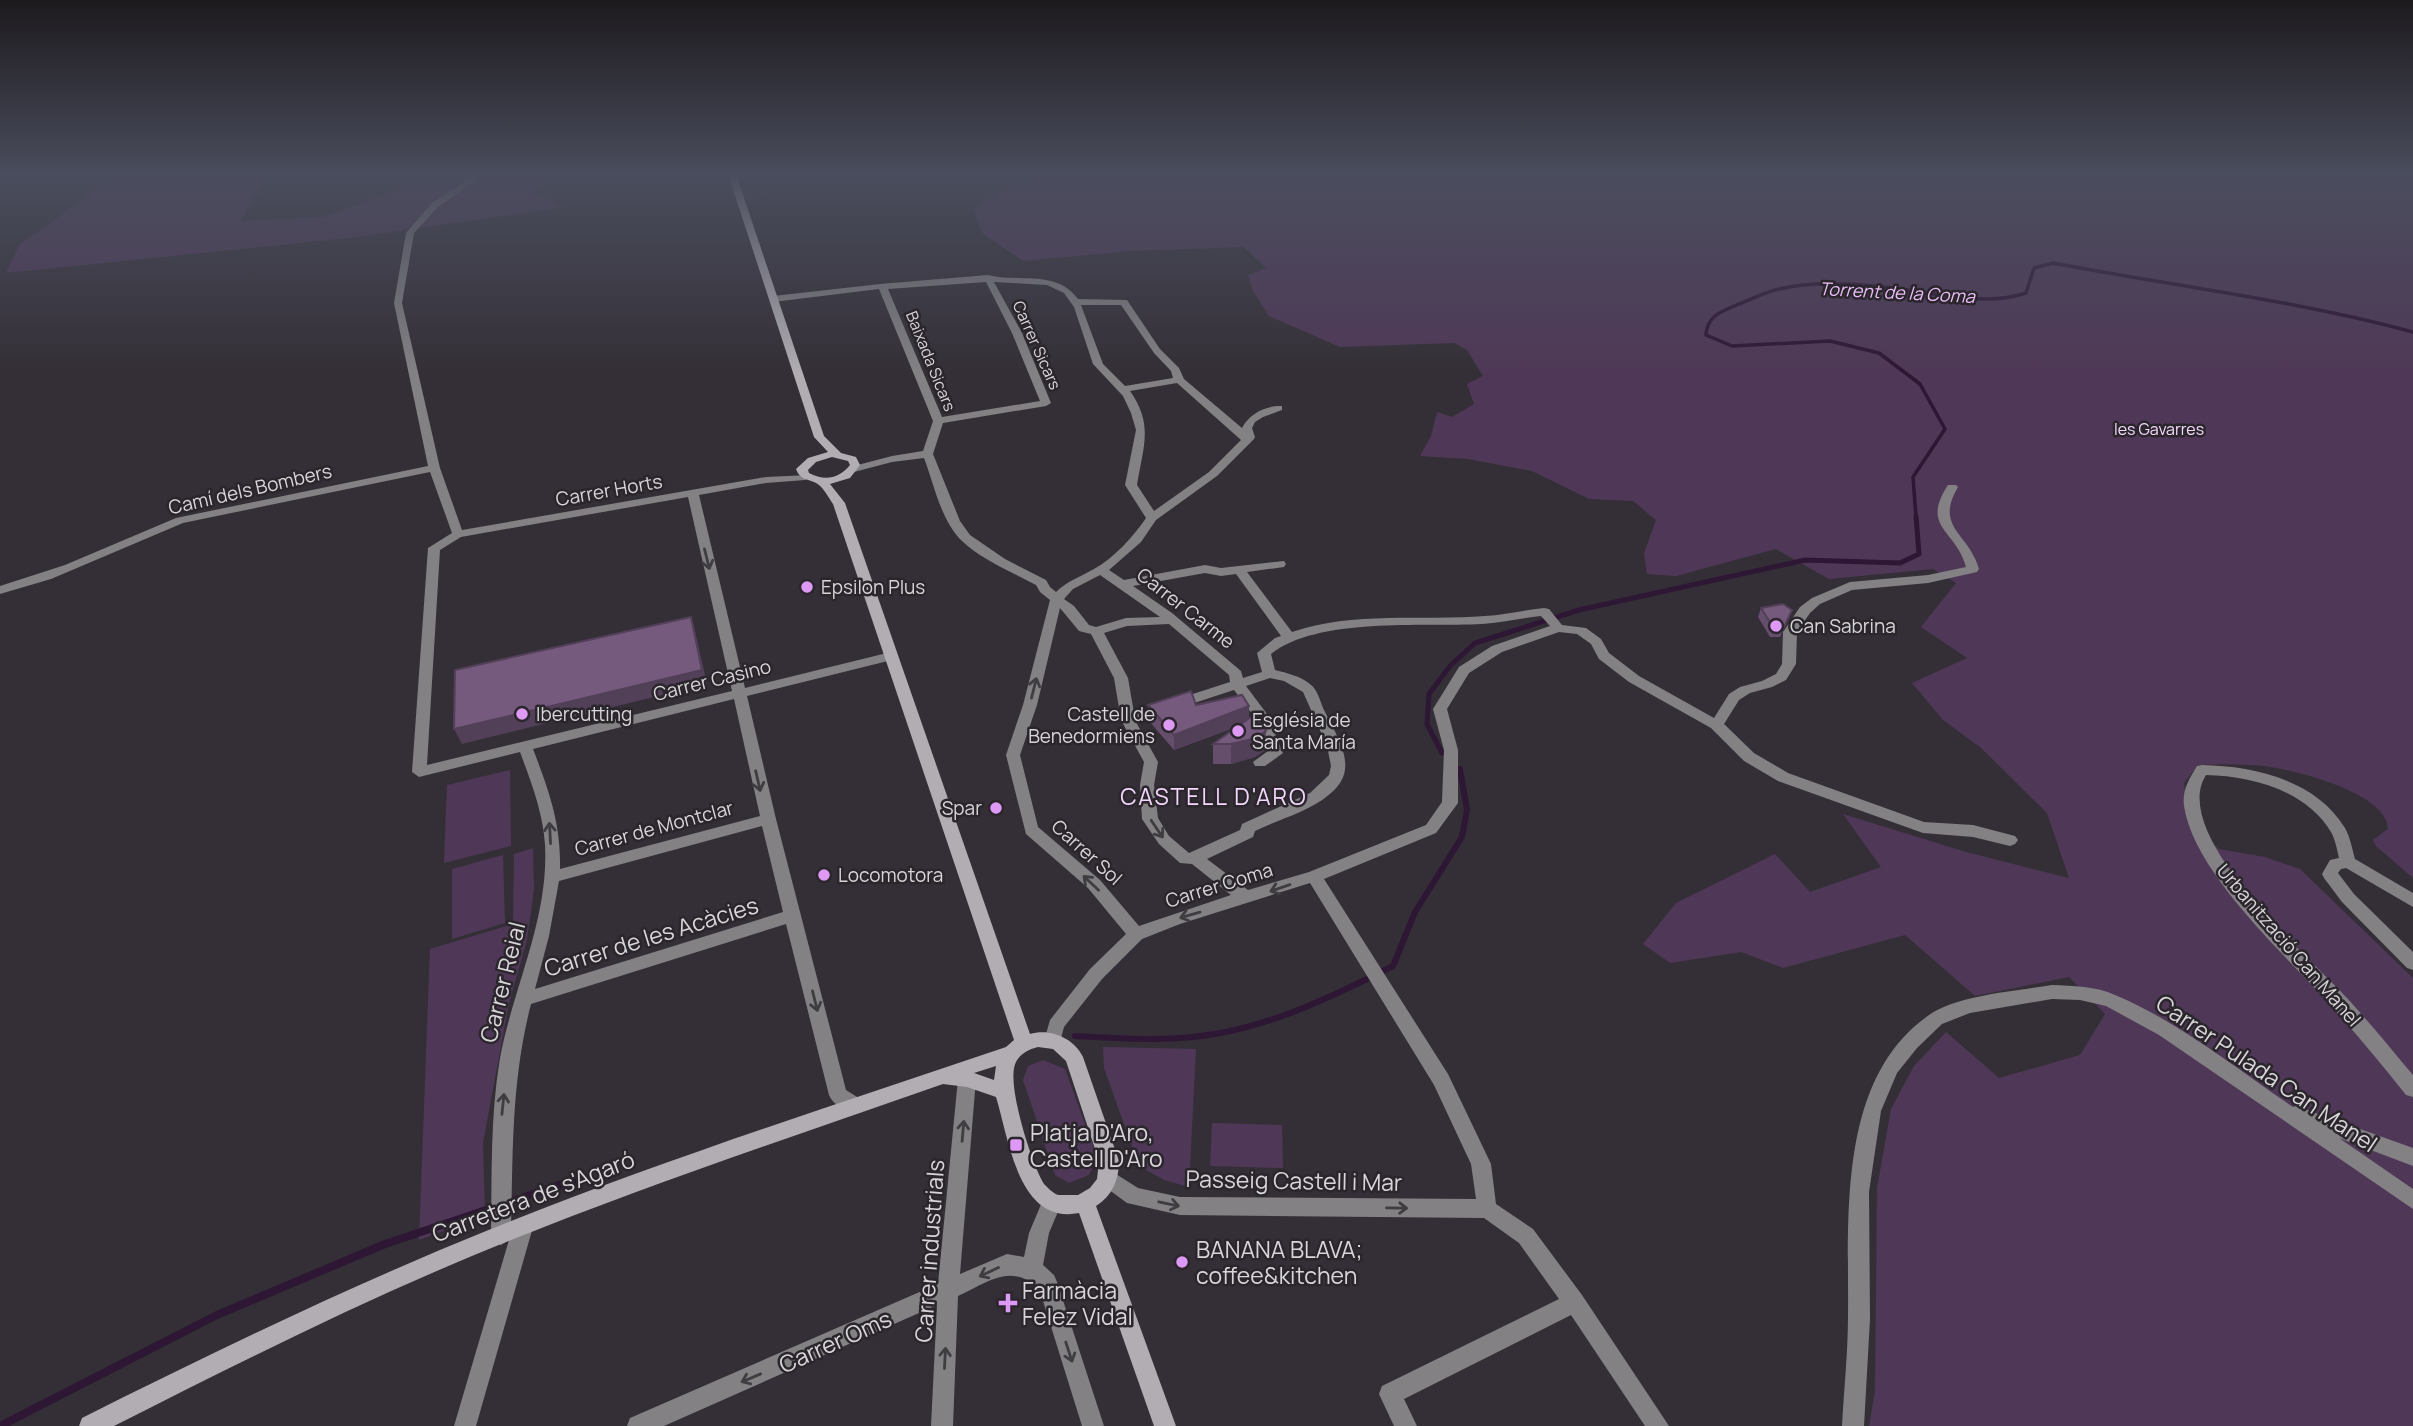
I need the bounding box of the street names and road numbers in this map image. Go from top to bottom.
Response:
street label: Carrer Sicars [1008,297,1066,393]
street label: Baixada Sicars [901,308,961,414]
street label: Camí dels Bombers [166,458,334,520]
street label: Carrer Horts [554,468,665,512]
street label: Carrer Carme [1132,562,1240,654]
street label: Carrer Casino [650,653,774,707]
street label: Carrer de Montclar [572,794,736,862]
street label: Carrer Sol [1046,813,1128,891]
street label: Carrer Coma [1162,856,1276,914]
street label: Urbanització Can Manel [2211,858,2367,1032]
street label: Carrer de les Acàcies [540,888,762,984]
street label: Carrer Reial [472,918,532,1046]
street label: Carrer Pulada Can Manel [2150,987,2384,1159]
street label: Carretera de s'Agaró [427,1143,639,1249]
street label: Carrer industrials [907,1158,951,1344]
street label: Passeig Castell i Mar [1185,1162,1403,1198]
street label: Carrer Oms [774,1302,896,1380]

